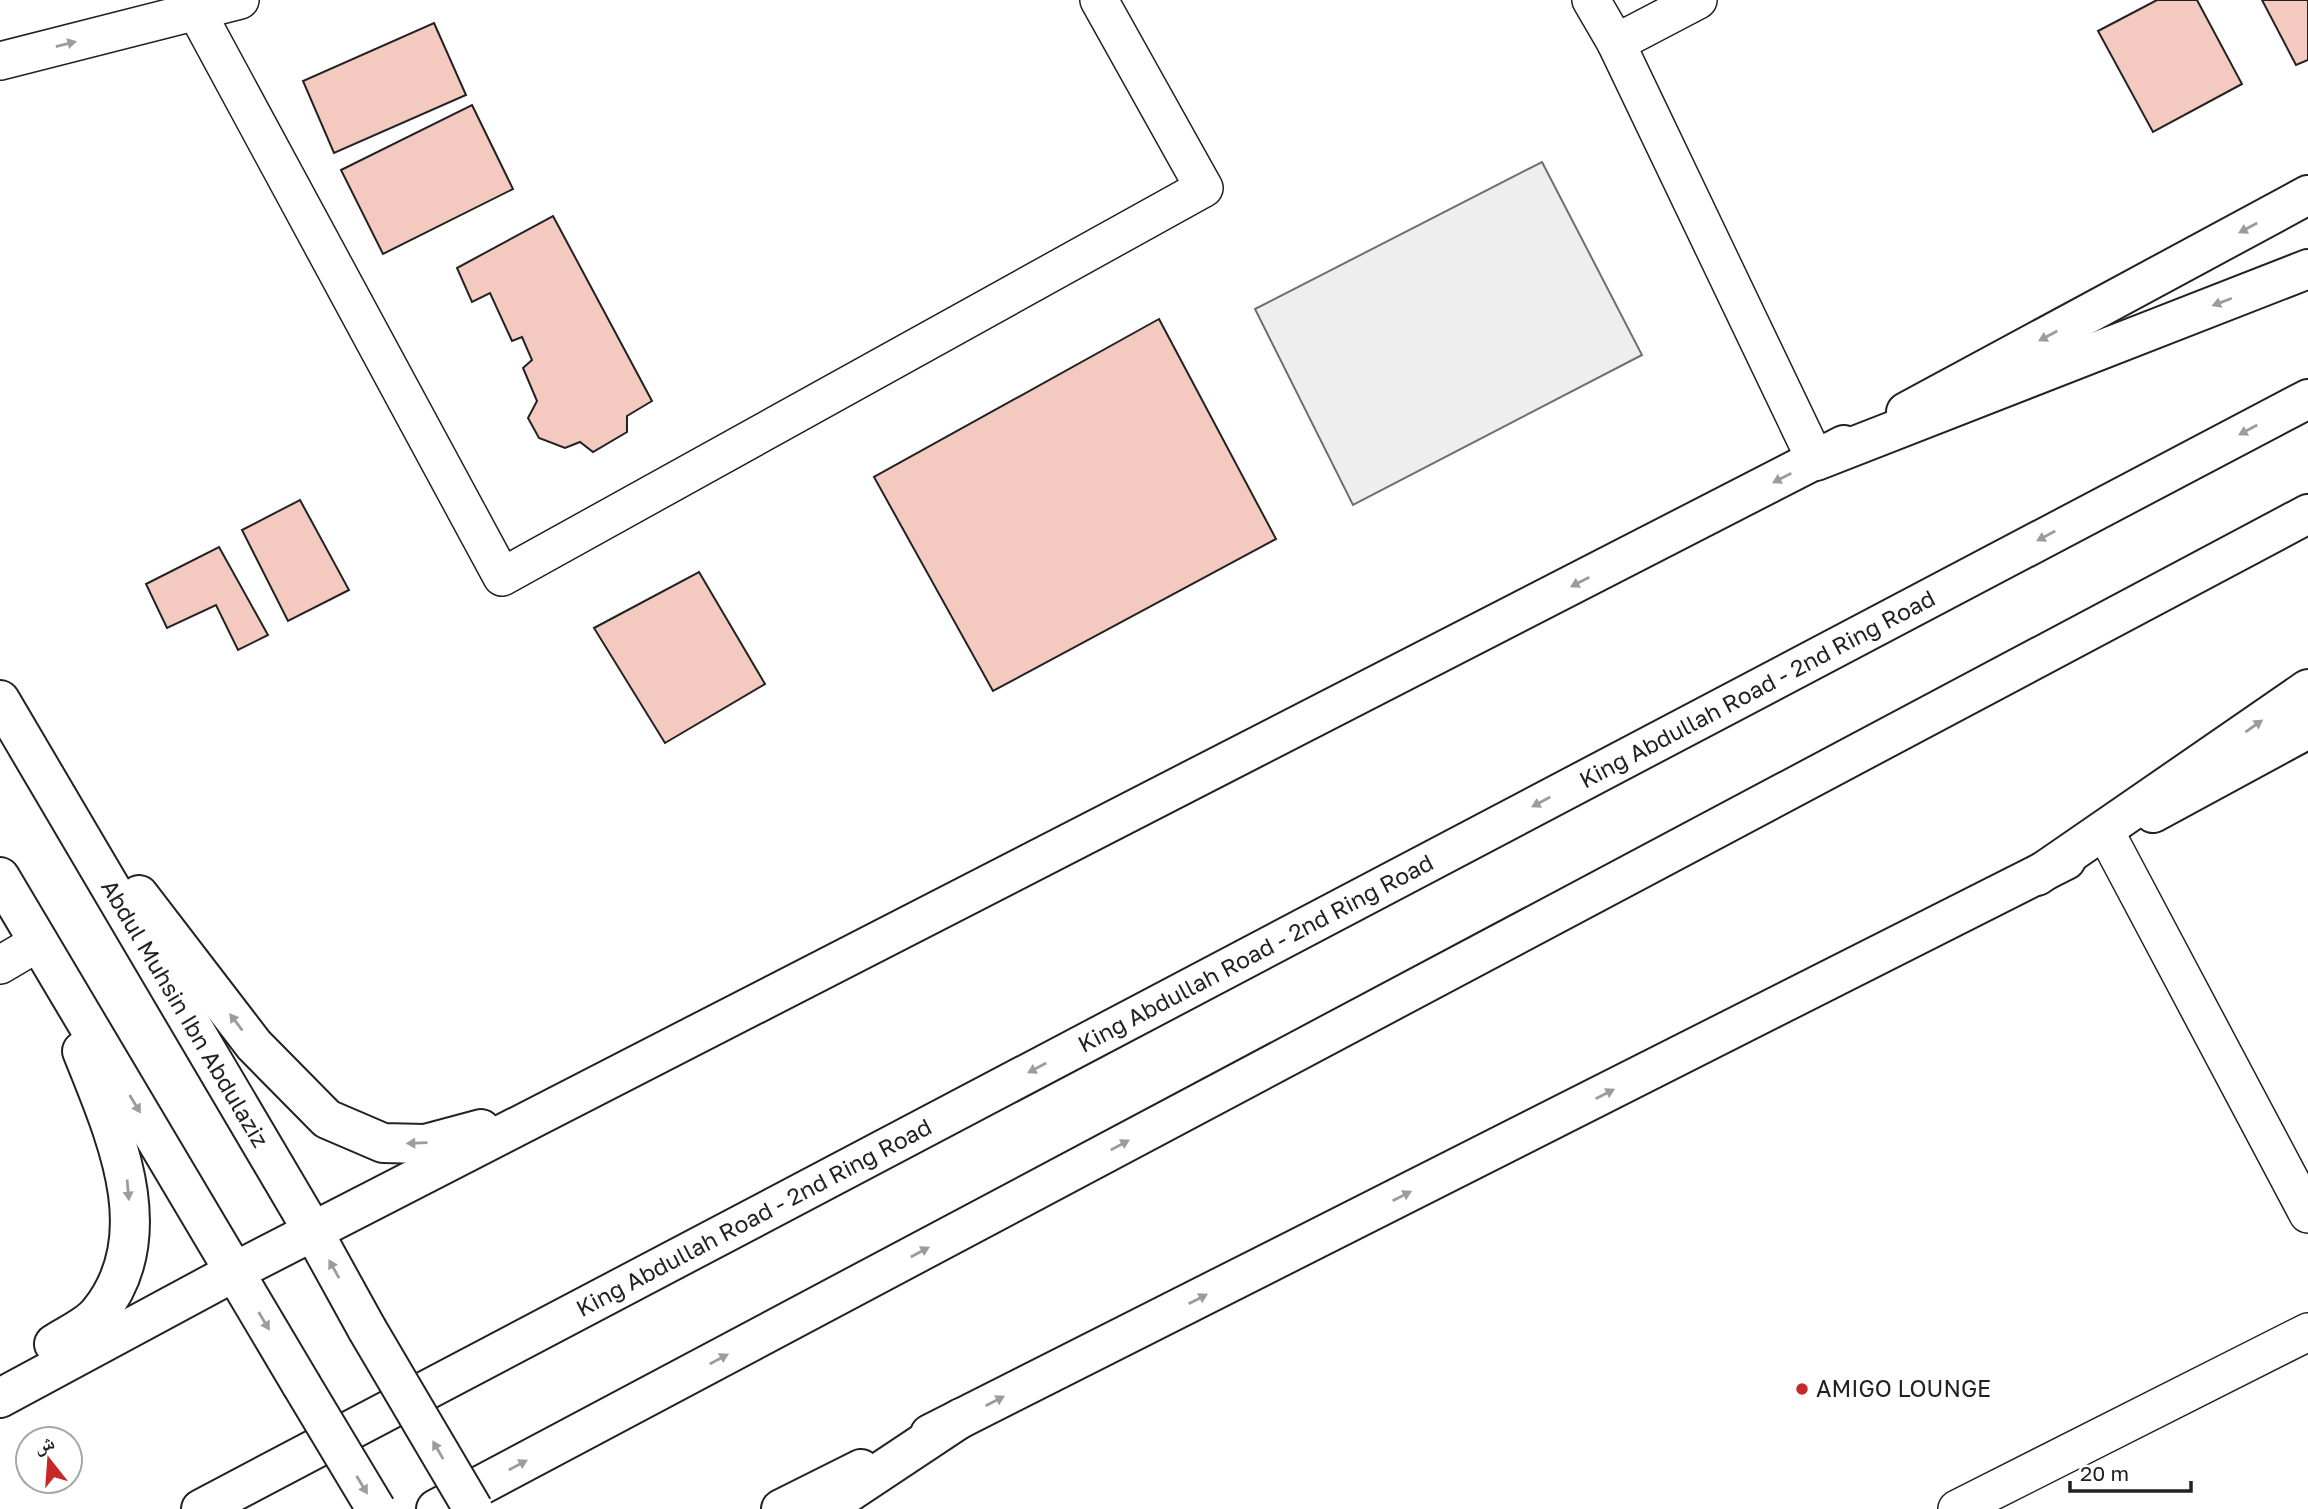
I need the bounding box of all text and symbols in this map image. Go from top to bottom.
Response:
one-way arrow [55,38,77,49]
one-way arrow [2238,222,2258,234]
one-way arrow [2211,297,2232,308]
one-way arrow [2037,329,2057,341]
one-way arrow [2237,424,2257,436]
one-way arrow [1772,472,1792,483]
one-way arrow [2036,530,2056,542]
one-way arrow [1570,576,1590,587]
street label: King Abdullah Road - 2nd Ring Road [1574,583,1939,793]
one-way arrow [2245,719,2263,733]
one-way arrow [1531,796,1551,808]
street label: King Abdullah Road - 2nd Ring Road [1073,847,1438,1058]
street label: Abdul Muhsin Ibn Abdulaziz [96,874,275,1152]
one-way arrow [229,1014,244,1032]
one-way arrow [1027,1062,1047,1074]
one-way arrow [1595,1088,1615,1099]
one-way arrow [129,1095,141,1114]
street label: King Abdullah Road - 2nd Ring Road [571,1112,936,1322]
one-way arrow [406,1137,428,1149]
one-way arrow [1111,1139,1130,1151]
one-way arrow [123,1179,134,1201]
one-way arrow [1392,1191,1412,1202]
one-way arrow [910,1246,930,1258]
one-way arrow [329,1259,340,1279]
one-way arrow [1189,1293,1209,1305]
one-way arrow [257,1311,270,1330]
one-way arrow [709,1353,729,1364]
place label: AMIGO LOUNGE [1816,1374,1991,1402]
marker: AMIGO LOUNGE [1794,1381,1810,1397]
one-way arrow [985,1396,1005,1407]
north arrow [14,1425,84,1495]
text: ش [31,1429,57,1458]
one-way arrow [432,1441,445,1460]
scale bar [2070,1450,2191,1494]
one-way arrow [508,1460,528,1471]
text: 20 m [2080,1460,2129,1486]
one-way arrow [355,1476,368,1495]

